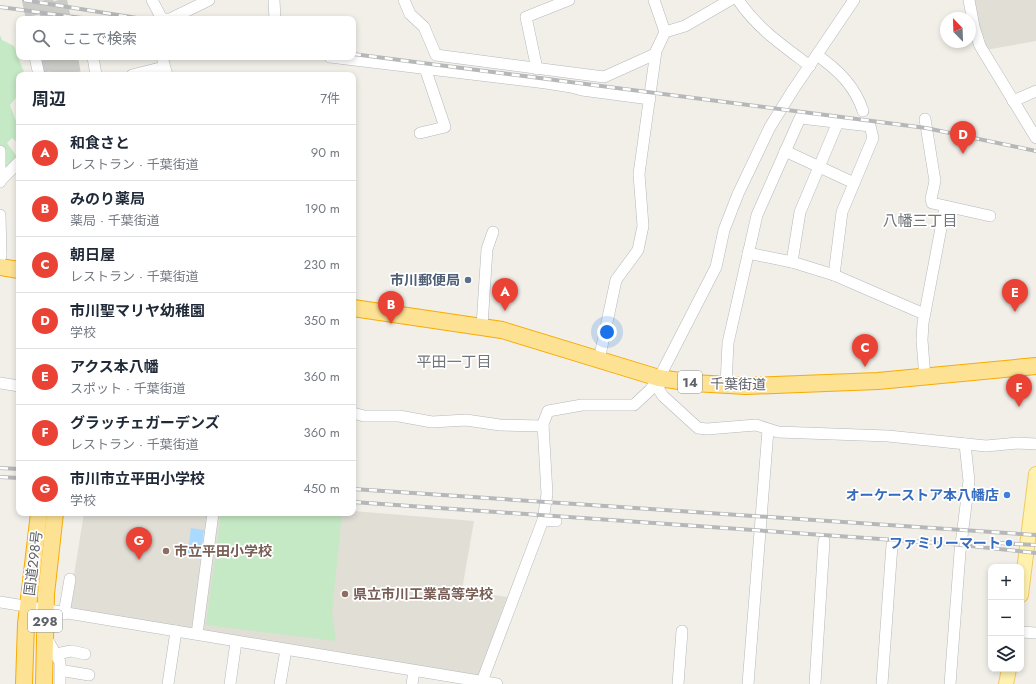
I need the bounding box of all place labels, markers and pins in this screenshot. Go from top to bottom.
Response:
pin: D [950,121,976,154]
place label: 市川郵便局 [390,270,460,290]
marker: 市川郵便局 [463,275,473,285]
pin: A [492,278,518,311]
pin: E [1002,279,1028,312]
pin: B [378,291,404,324]
pin: C [852,334,878,367]
pin: F [1006,374,1032,407]
place label: オーケーストア本八幡店 [846,485,999,505]
marker: オーケーストア本八幡店 [1002,490,1012,500]
pin: G [126,527,152,560]
place label: ファミリーマート [889,533,1001,553]
marker: ファミリーマート [1004,538,1014,548]
place label: 市立平田小学校 [174,541,272,561]
marker: 市立平田小学校 [161,546,171,556]
place label: 県立市川工業高等学校 [353,584,493,604]
marker: 県立市川工業高等学校 [340,589,350,599]

